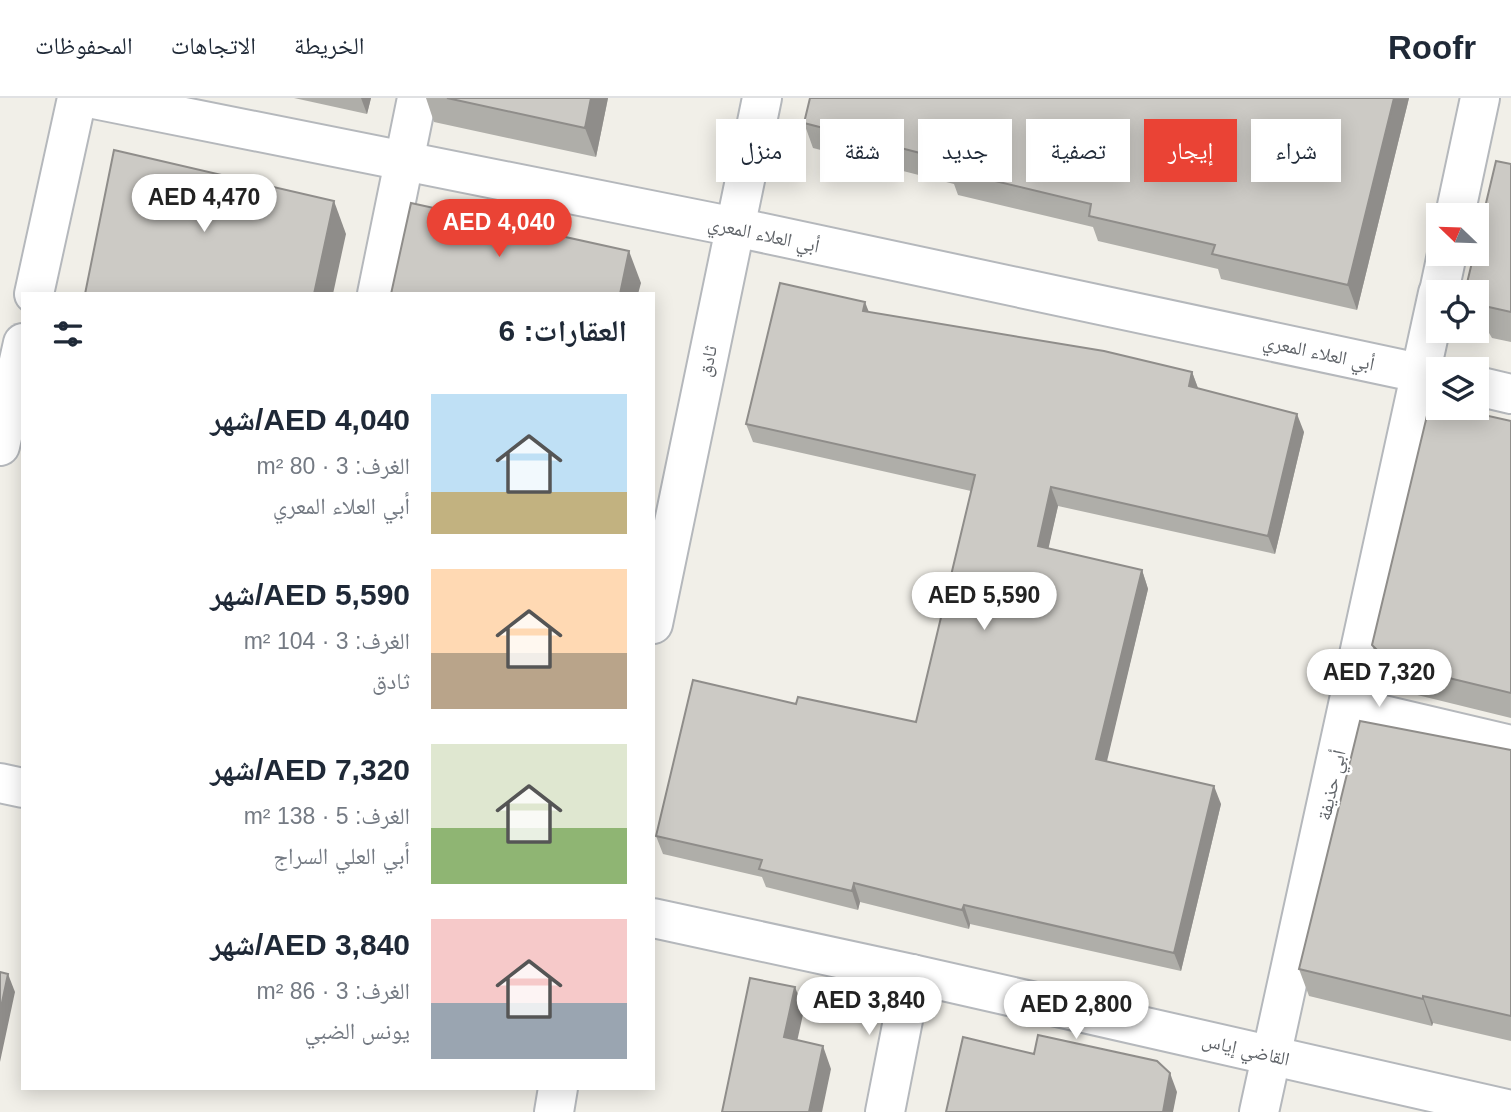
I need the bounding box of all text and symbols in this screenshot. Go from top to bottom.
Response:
text: Roofr [1388,29,1476,66]
text: المحفوظات [35,32,133,59]
text: الاتجاهات [171,32,256,59]
text: الخريطة [294,32,365,59]
chip: منزل [716,119,806,182]
chip: شقة [820,119,904,182]
chip: جديد [918,119,1012,182]
chip: تصفية [1026,119,1130,182]
chip: إيجار [1144,119,1237,182]
chip: شراء [1251,119,1341,182]
pin: AED 4,470 [124,174,284,234]
text: AED 4,470 [148,184,260,210]
pin: AED 4,040 [419,200,579,259]
north arrow [1426,203,1489,266]
map controls [1426,203,1489,420]
text: AED 4,040 [443,209,555,235]
street label: أبي العلاء المعري [705,212,822,261]
button: locate [1426,280,1489,343]
text: العقارات: 6 [499,314,627,347]
icon: filters [49,315,87,353]
street label: أبي العلاء المعري [1260,330,1377,379]
street label: ثادق [694,344,722,379]
button: layers [1426,357,1489,420]
text: AED 4,040/شهر [210,403,410,436]
icon: home [487,422,571,506]
text: الغرف: 3 · 80 m² [256,453,410,479]
text: أبي العلاء المعري [273,493,410,519]
pin: AED 5,590 [904,573,1064,632]
text: AED 5,590/شهر [210,578,410,611]
text: AED 5,590 [928,582,1040,608]
icon: home [487,597,571,681]
text: الغرف: 3 · 104 m² [244,628,410,654]
pin: AED 7,320 [1299,650,1459,709]
text: AED 7,320 [1323,659,1435,685]
text: ثادق [372,668,410,694]
street label: أبي حذيفة [1313,748,1354,823]
text: AED 7,320/شهر [210,753,410,786]
icon: home [487,772,571,856]
text: الغرف: 5 · 138 m² [244,803,410,829]
text: أبي العلي السراج [273,843,410,869]
text: AED 3,840/شهر [210,928,410,961]
icon: home [487,947,571,1031]
text: الغرف: 3 · 86 m² [256,978,410,1004]
pin: AED 3,840 [789,978,949,1037]
pin: AED 2,800 [996,982,1156,1041]
text: AED 3,840 [813,987,925,1013]
text: AED 2,800 [1020,991,1132,1017]
text: يونس الضبي [304,1018,410,1044]
street label: القاضي إياس [1199,1029,1292,1074]

